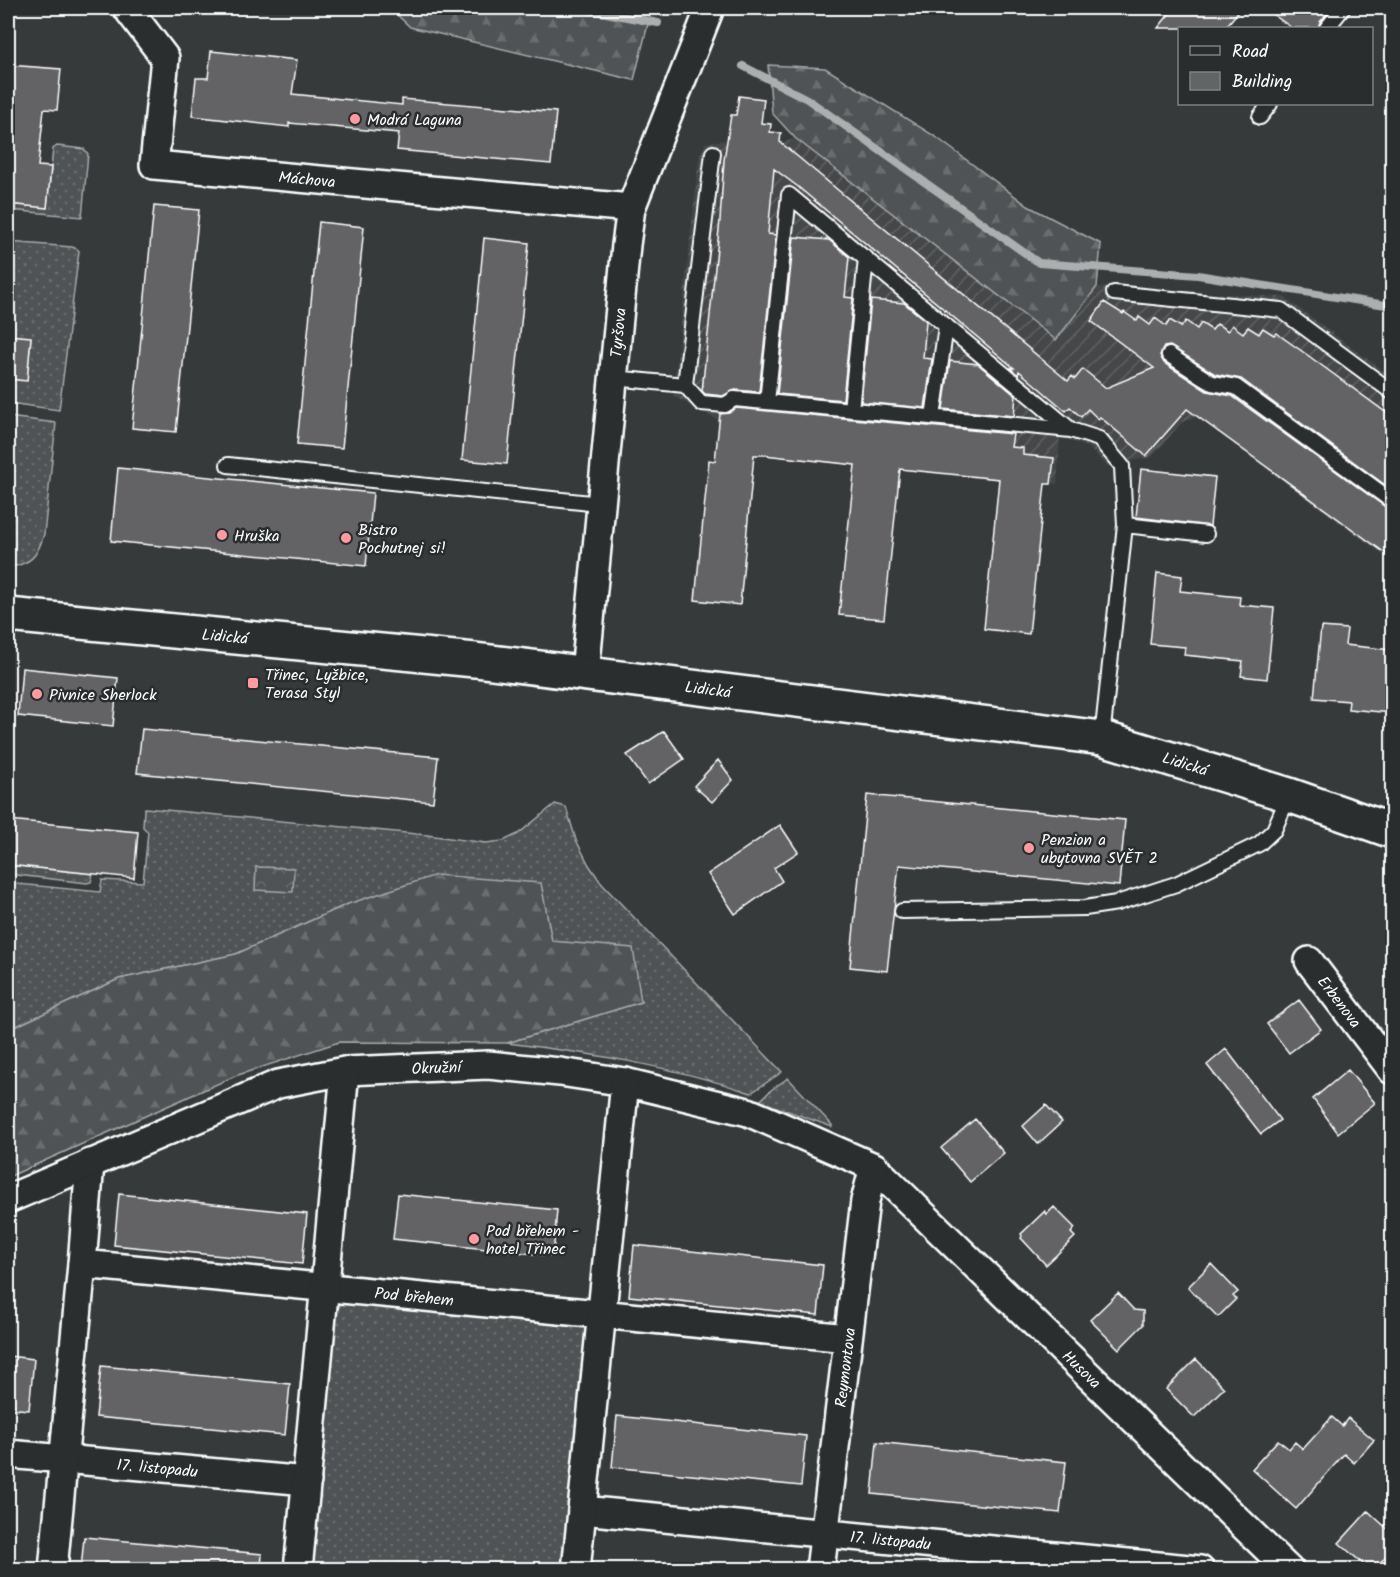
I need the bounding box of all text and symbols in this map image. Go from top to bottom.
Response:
legend [1178,27,1373,105]
text: Road [1232,38,1269,67]
text: Building [1232,68,1292,97]
place label: Modrá Laguna [367,108,462,133]
marker: Modrá Laguna [348,112,362,126]
street label: Máchova [277,165,337,195]
street label: Tyršova [604,307,634,359]
place label: Bistro Pochutnej si! [358,518,446,561]
place label: Hruška [234,524,280,549]
marker: Hruška [215,528,229,542]
marker: Bistro Pochutnej si! [339,531,353,545]
street label: Lidická [200,623,251,652]
place label: Třinec, Lyžbice, Terasa Styl [265,663,369,706]
street label: Lidická [683,675,734,706]
marker: Třinec, Lyžbice, Terasa Styl [246,676,260,690]
place label: Pivnice Sherlock [49,683,157,708]
marker: Pivnice Sherlock [30,687,44,701]
street label: Lidická [1159,746,1212,784]
place label: Penzion a ubytovna SVĚT 2 [1041,828,1158,871]
marker: Penzion a ubytovna SVĚT 2 [1022,841,1036,855]
street label: Erbenova [1310,971,1367,1034]
street label: Okružní [411,1055,464,1082]
place label: Pod břehem - hotel Třinec [486,1219,579,1262]
marker: Pod břehem - hotel Třinec [467,1232,481,1246]
street label: Pod břehem [373,1281,455,1314]
street label: Reymontova [829,1326,863,1409]
street label: Husova [1055,1345,1106,1395]
street label: 17. listopadu [116,1453,199,1485]
street label: 17. listopadu [849,1525,932,1558]

